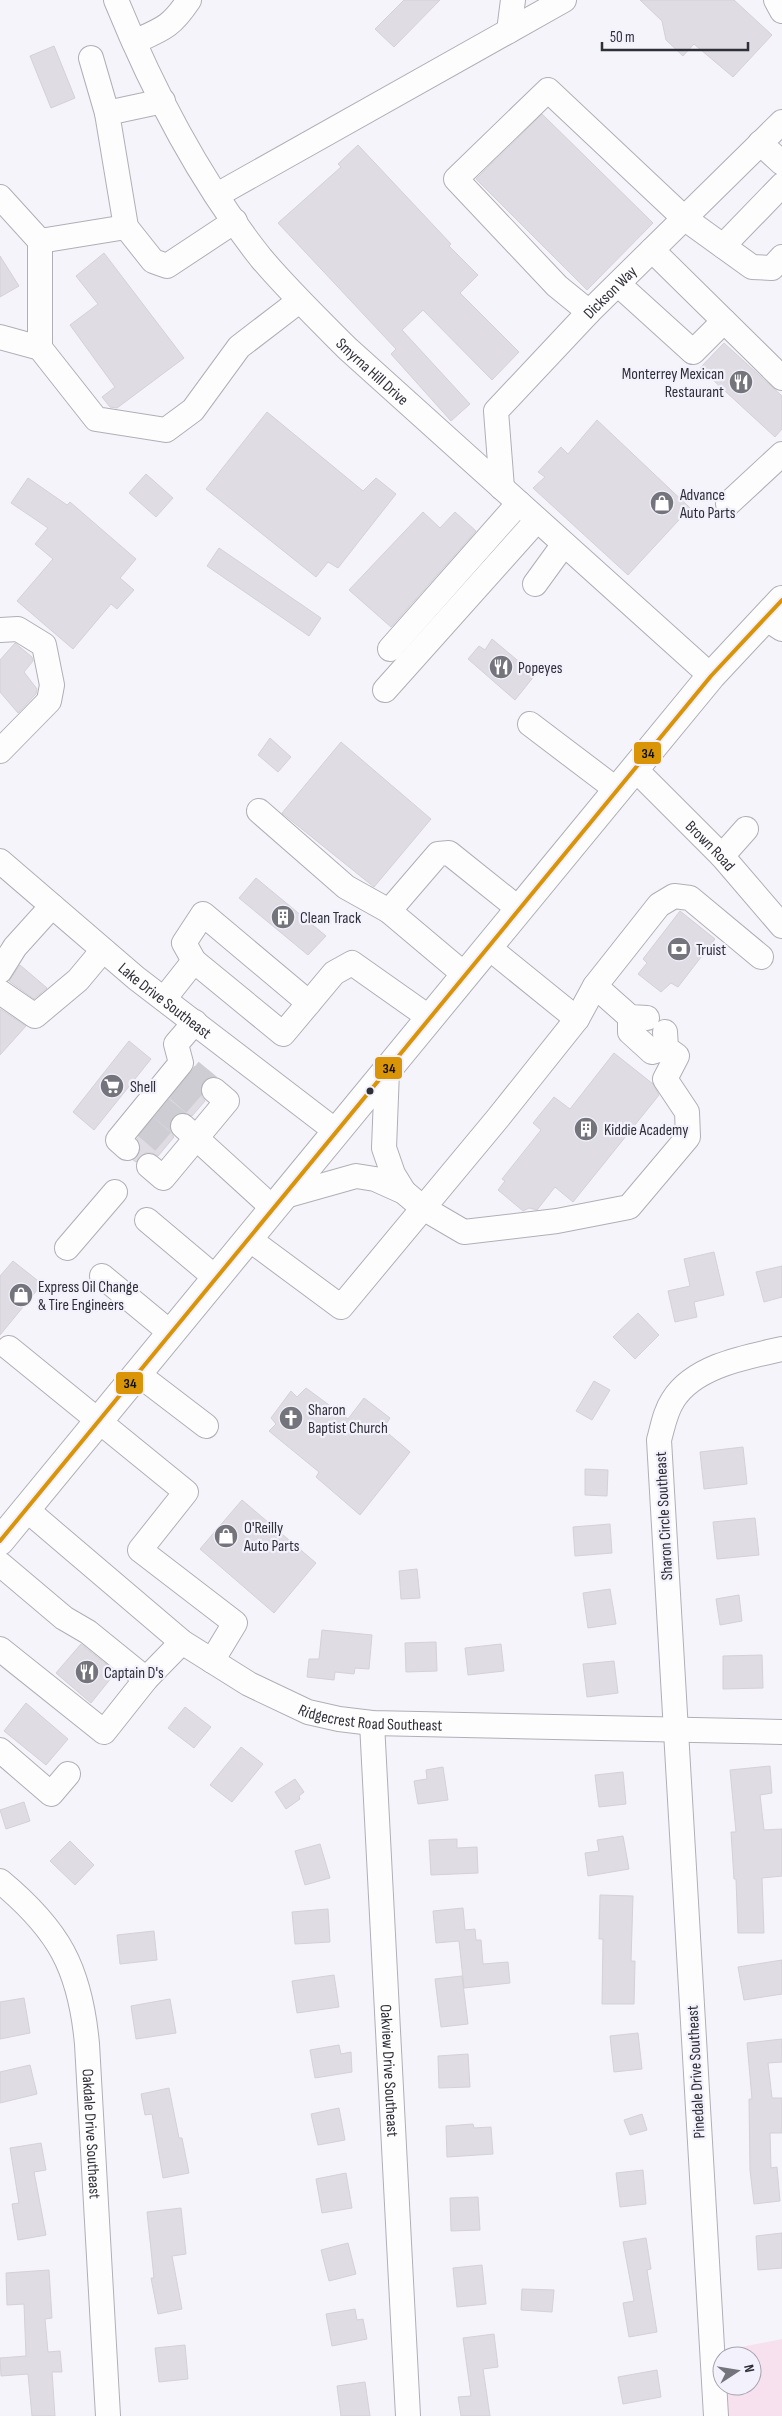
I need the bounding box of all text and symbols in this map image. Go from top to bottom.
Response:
scale bar [602,20,748,52]
text: 50 m [610,28,635,47]
street label: Dickson Way [580,262,641,323]
street label: Smyrna Hill Drive [331,335,412,410]
place label: Monterrey Mexican Restaurant [622,365,724,402]
restaurant icon: Monterrey Mexican Restaurant [728,369,754,395]
place label: Advance Auto Parts [679,486,736,523]
shop icon: Advance Auto Parts [649,490,675,516]
restaurant icon: Popeyes [488,654,514,680]
place label: Popeyes [518,659,563,678]
line badge: 34 [633,741,662,765]
text: 34 [642,745,655,762]
street label: Brown Road [681,817,739,875]
building icon: Clean Track [270,904,296,930]
place label: Clean Track [300,909,361,928]
bank icon: Truist [666,936,692,962]
place label: Truist [696,941,726,960]
street label: Lake Drive Southeast [114,959,215,1043]
line badge: 34 [374,1056,403,1080]
text: 34 [383,1060,396,1077]
supermarket icon: Shell [99,1073,125,1099]
place label: Shell [130,1078,156,1097]
unlabelled marker [365,1086,375,1096]
building icon: Kiddie Academy [573,1116,599,1142]
place label: Kiddie Academy [604,1121,688,1140]
place label: Express Oil Change & Tire Engineers [38,1278,139,1315]
shop icon: Express Oil Change & Tire Engineers [8,1282,34,1308]
line badge: 34 [115,1371,144,1395]
text: 34 [124,1375,137,1392]
place label: Sharon Baptist Church [308,1401,388,1438]
church icon: Sharon Baptist Church [278,1405,304,1431]
street label: Sharon Circle Southeast [652,1451,677,1581]
place label: O'Reilly Auto Parts [243,1519,300,1556]
shop icon: O'Reilly Auto Parts [213,1523,239,1549]
restaurant icon: Captain D's [74,1659,100,1685]
place label: Captain D's [104,1664,164,1683]
street label: Ridgecrest Road Southeast [295,1701,443,1736]
street label: Oakview Drive Southeast [376,2004,401,2138]
street label: Pinedale Drive Southeast [684,2005,709,2139]
street label: Oakdale Drive Southeast [77,2068,104,2200]
north arrow [712,2346,762,2396]
text: N [740,2363,758,2374]

